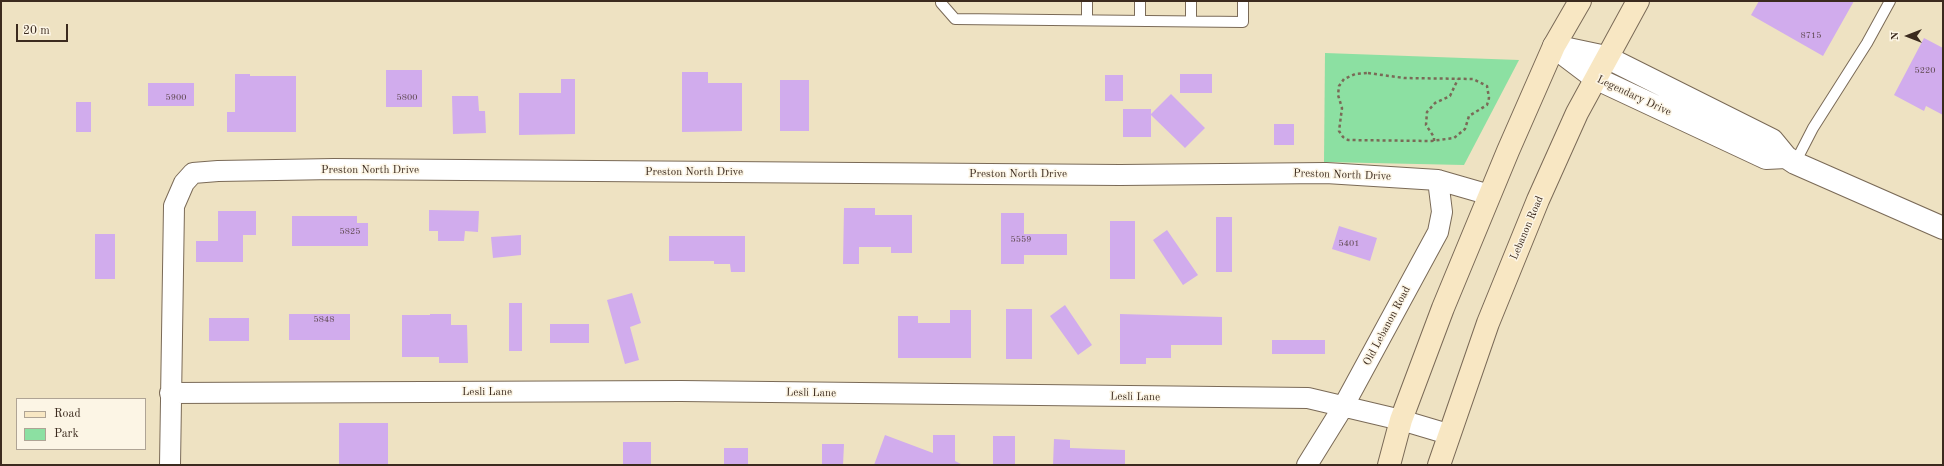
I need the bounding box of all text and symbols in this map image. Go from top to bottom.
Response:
scale bar [18,16,70,42]
north arrow [1888,16,1928,56]
text: 20 m [23,25,50,37]
house number: 8715 [1801,31,1821,41]
text: N [1890,32,1901,40]
house number: 5220 [1915,66,1935,76]
street label: Legendary Drive [1595,73,1673,119]
house number: 5900 [166,93,186,103]
house number: 5800 [397,93,417,103]
street label: Preston North Drive [321,163,419,177]
street label: Preston North Drive [645,165,743,179]
street label: Preston North Drive [969,167,1067,181]
street label: Preston North Drive [1293,167,1391,183]
street label: Lebanon Road [1508,194,1546,262]
house number: 5825 [340,227,360,237]
house number: 5559 [1011,235,1031,245]
house number: 5401 [1339,239,1359,249]
street label: Old Lebanon Road [1361,284,1413,368]
house number: 5848 [314,315,334,325]
street label: Lesli Lane [462,385,512,399]
street label: Lesli Lane [786,386,836,400]
street label: Lesli Lane [1110,390,1160,404]
legend [16,398,146,450]
text: Road [54,408,81,420]
text: Park [54,428,79,440]

